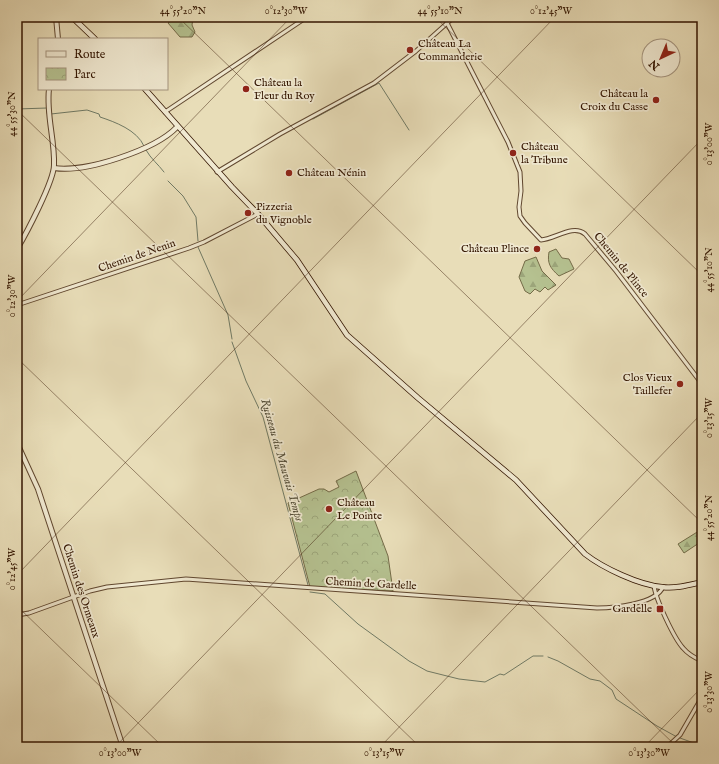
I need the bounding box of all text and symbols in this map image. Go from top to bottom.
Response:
text: 44°55'20"N [160,5,206,18]
text: 0°12'30"W [265,5,308,18]
text: 44°55'10"N [417,5,463,18]
text: 0°12'45"W [530,5,573,18]
place label: Château La Commanderie [418,37,482,64]
legend [38,38,168,90]
north arrow [641,38,681,78]
marker: Château La Commanderie [405,45,415,55]
text: Route [74,47,106,62]
text: N [646,56,664,74]
text: Parc [74,67,96,82]
place label: Château la Fleur du Roy [254,76,315,103]
marker: Château la Fleur du Roy [241,84,251,94]
place label: Château la Croix du Casse [580,87,648,114]
text: 44°55'30"N [6,91,19,137]
marker: Château la Croix du Casse [651,95,661,105]
text: 0°13'00"W [703,122,716,165]
place label: Château la Tribune [521,140,568,167]
marker: Château la Tribune [508,148,518,158]
place label: Château Nénin [297,166,366,180]
marker: Château Nénin [284,168,294,178]
place label: Pizzeria du Vignoble [256,200,312,227]
marker: Pizzeria du Vignoble [243,208,253,218]
street label: Chemin de Plince [590,230,652,300]
street label: Chemin de Nenin [97,236,178,276]
place label: Château Plince [461,242,529,256]
marker: Château Plince [532,244,542,254]
text: 44°55'10"N [703,247,716,293]
text: 0°12'30"W [6,274,19,317]
place label: Clos Vieux Taillefer [623,371,673,398]
marker: Clos Vieux Taillefer [675,379,685,389]
water label: Ruisseau du Mauvais Temps [257,397,307,523]
text: 0°13'15"W [703,397,716,438]
text: 44°55'20"N [703,495,716,541]
place label: Château Le Pointe [337,496,382,523]
marker: Château Le Pointe [324,504,334,514]
street label: Chemin des Ormeaux [59,542,103,640]
text: 0°12'45"W [6,547,19,590]
street label: Chemin de Gardelle [325,575,417,593]
place label: Gardelle [613,602,652,616]
marker: Gardelle [655,604,665,614]
text: 0°13'30"W [703,671,716,713]
text: 0°13'00"W [99,747,142,760]
text: 0°13'15"W [364,747,405,760]
text: 0°13'30"W [628,747,670,760]

